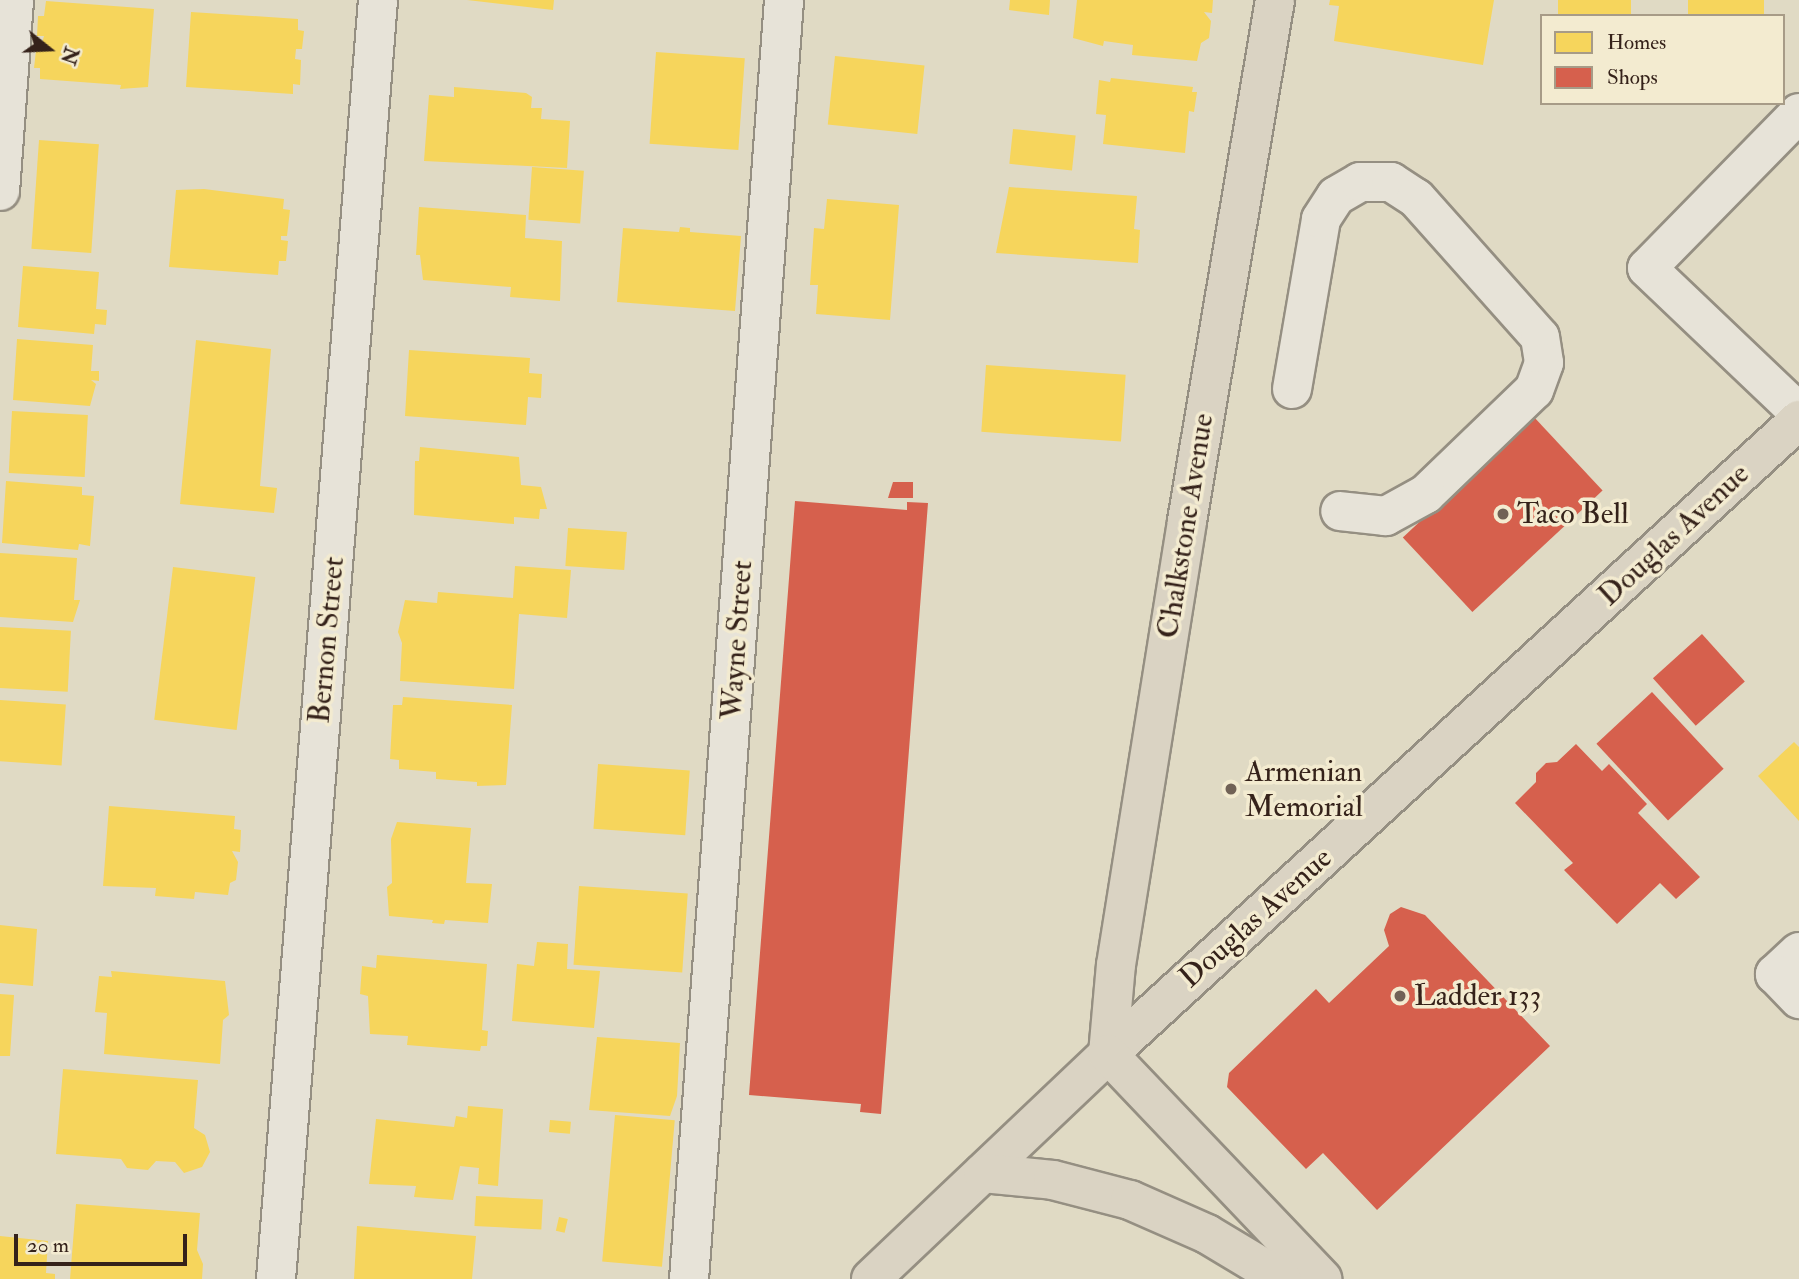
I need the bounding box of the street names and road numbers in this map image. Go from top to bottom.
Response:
street label: Chalkstone Avenue [1150,411,1222,641]
street label: Douglas Avenue [1591,456,1757,614]
street label: Bernon Street [302,555,352,725]
street label: Wayne Street [713,559,761,721]
street label: Douglas Avenue [1172,840,1340,996]

